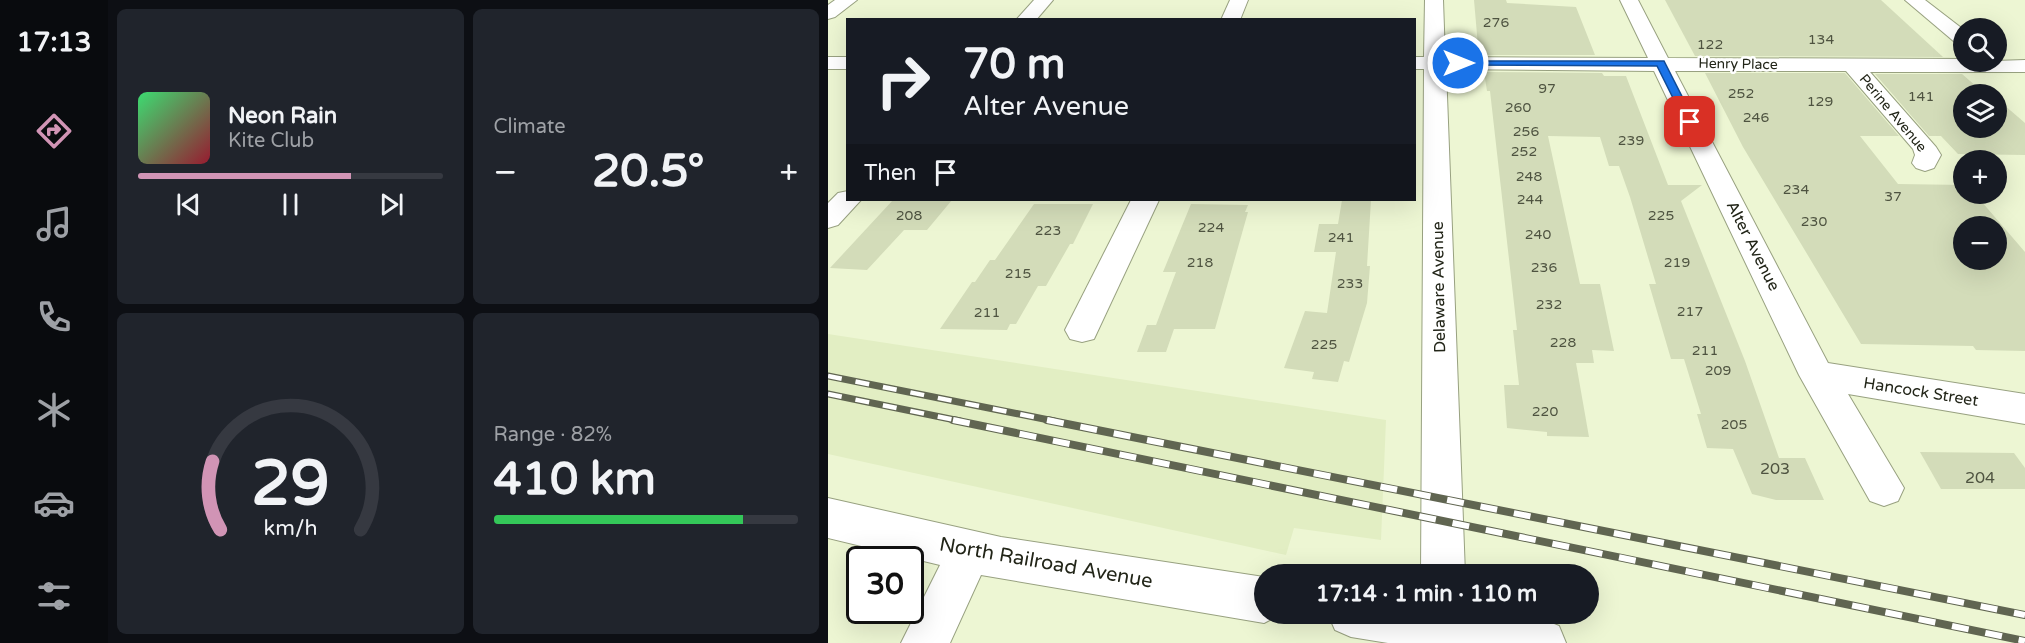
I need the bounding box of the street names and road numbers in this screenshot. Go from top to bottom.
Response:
street label: Henry Place [1698,55,1778,73]
street label: Perine Avenue [1856,71,1930,155]
street label: Alter Avenue [1722,198,1784,294]
street label: Delaware Avenue [1428,221,1450,353]
street label: Hancock Street [1862,373,1980,411]
street label: North Railroad Avenue [937,532,1155,594]

